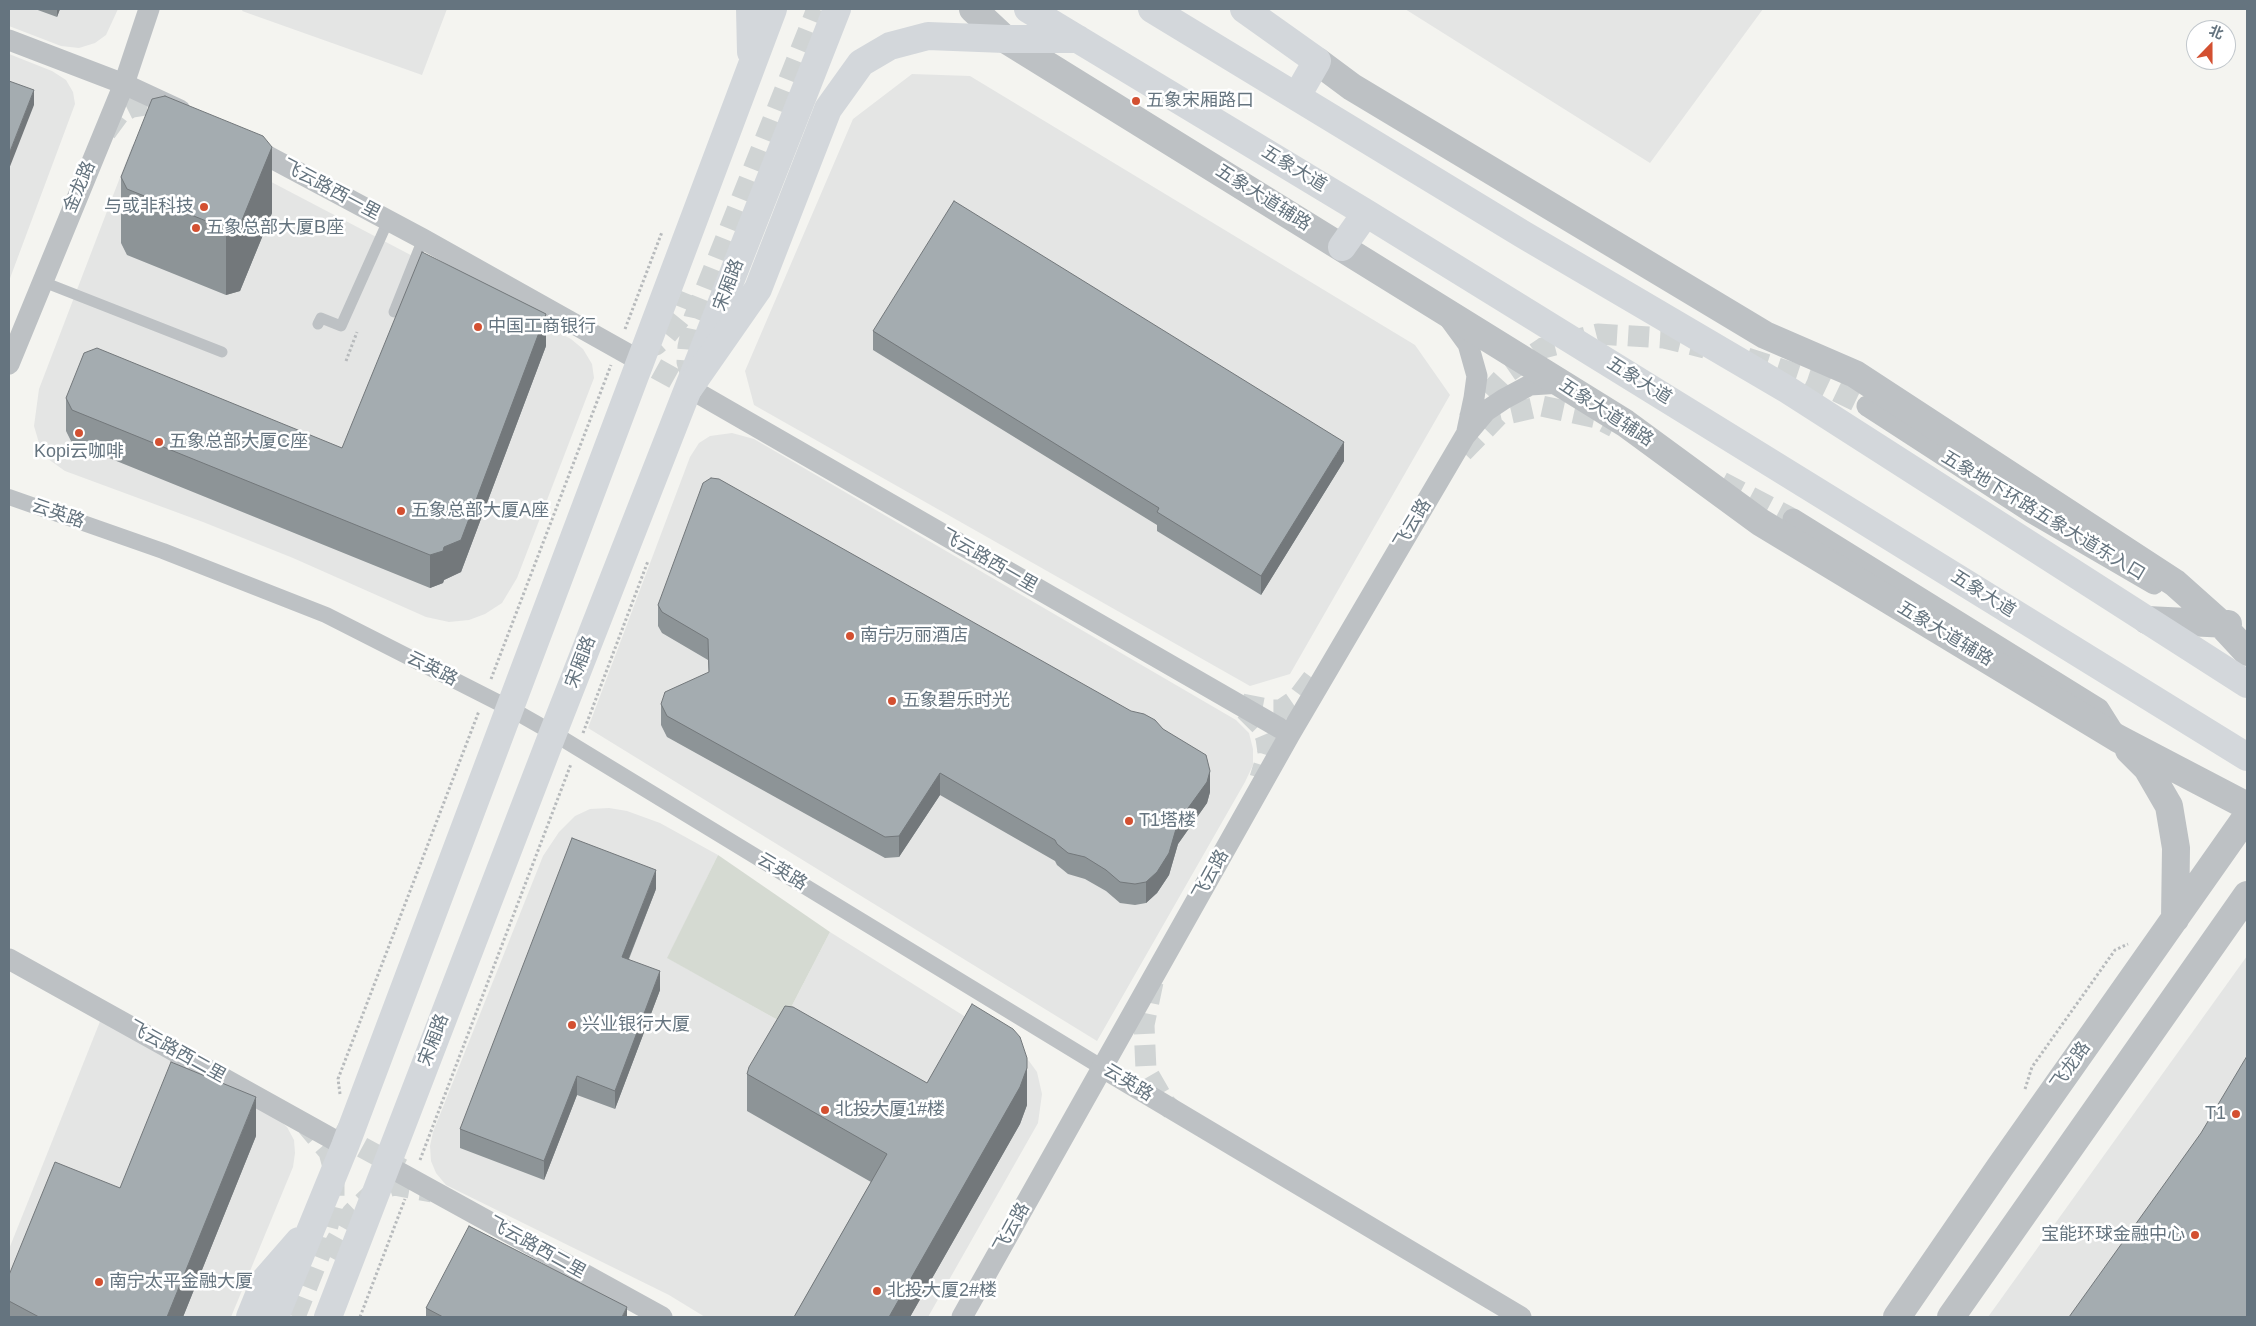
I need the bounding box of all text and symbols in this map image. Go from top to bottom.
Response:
north arrow [2186,20,2236,70]
text: 北 [2207,22,2226,42]
place label: 五象宋厢路口 [1146,90,1254,112]
marker: 五象宋厢路口 [1130,95,1142,107]
street label: 五象大道 [1258,141,1330,197]
street label: 飞云路西一里 [278,155,384,225]
street label: 金龙路 [60,158,100,216]
street label: 五象大道辅路 [1211,160,1315,236]
place label: 与或非科技 [104,196,194,218]
marker: 与或非科技 [198,201,210,213]
place label: 五象总部大厦B座 [206,217,344,239]
marker: 五象总部大厦B座 [190,222,202,234]
street label: 宋厢路 [709,256,749,314]
place label: 中国工商银行 [488,316,596,338]
marker: 中国工商银行 [472,321,484,333]
street label: 五象大道 [1603,353,1675,409]
street label: 五象大道辅路 [1555,375,1657,451]
marker: Kopi云咖啡 [73,427,85,439]
place label: 五象总部大厦C座 [169,431,308,453]
marker: 五象总部大厦C座 [153,436,165,448]
place label: Kopi云咖啡 [34,441,124,463]
street label: 五象地下环路五象大道东入口 [1937,446,2149,586]
street label: 云英路 [29,495,87,533]
street label: 飞云路 [1390,495,1436,553]
place label: 五象总部大厦A座 [411,500,549,522]
marker: 五象总部大厦A座 [395,505,407,517]
street label: 飞云路西一里 [937,525,1041,597]
street label: 五象大道 [1947,566,2019,622]
street label: 五象大道辅路 [1893,597,1997,671]
place label: 南宁万丽酒店 [860,625,968,647]
marker: 南宁万丽酒店 [844,630,856,642]
street label: 宋厢路 [561,633,601,691]
street label: 云英路 [403,647,461,691]
place label: 五象碧乐时光 [902,690,1010,712]
marker: 五象碧乐时光 [886,695,898,707]
place label: T1塔楼 [1139,810,1196,832]
marker: T1塔楼 [1123,815,1135,827]
street label: 飞云路 [1188,846,1234,904]
street label: 云英路 [753,849,811,895]
street label: 宋厢路 [414,1011,454,1069]
place label: 兴业银行大厦 [582,1014,690,1036]
street label: 飞云路西二里 [125,1016,229,1088]
marker: 兴业银行大厦 [566,1019,578,1031]
street label: 飞龙路 [2047,1038,2095,1094]
street label: 云英路 [1099,1060,1157,1106]
place label: 北投大厦1#楼 [835,1099,945,1121]
place label: T1 [2205,1103,2226,1125]
marker: 北投大厦1#楼 [819,1104,831,1116]
marker: T1 [2230,1108,2242,1120]
street label: 飞云路 [989,1199,1035,1257]
street label: 飞云路西二里 [485,1212,589,1284]
place label: 宝能环球金融中心 [2041,1224,2185,1246]
marker: 宝能环球金融中心 [2189,1229,2201,1241]
place label: 南宁太平金融大厦 [109,1271,253,1293]
marker: 南宁太平金融大厦 [93,1276,105,1288]
place label: 北投大厦2#楼 [887,1280,997,1302]
marker: 北投大厦2#楼 [871,1285,883,1297]

